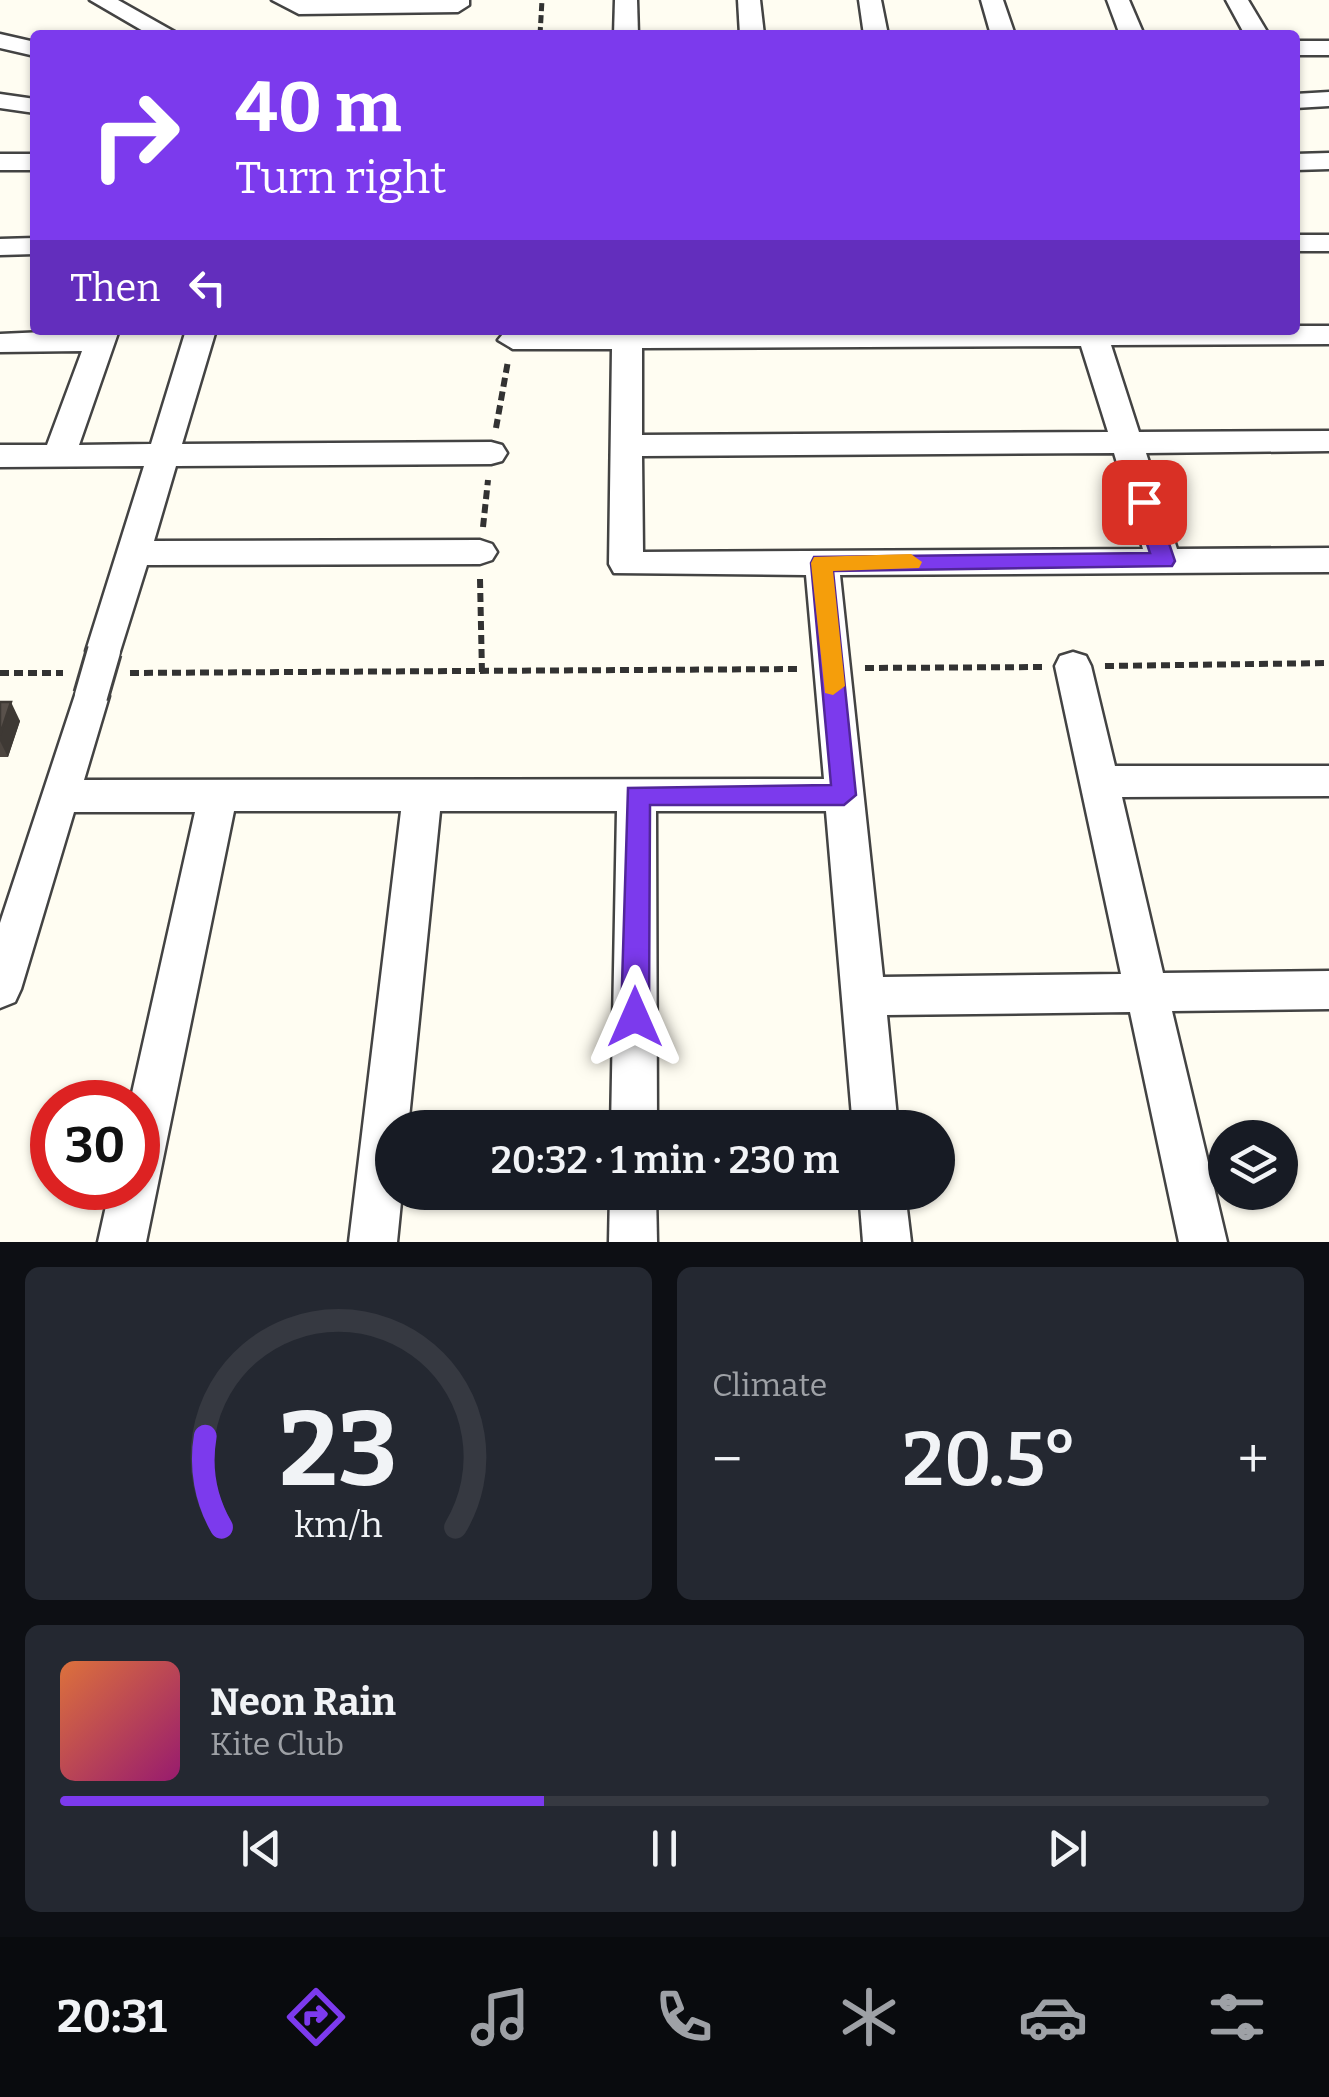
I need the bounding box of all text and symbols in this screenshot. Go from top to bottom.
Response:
text: 40 m [235,66,401,150]
icon: right [70,70,200,200]
text: Turn right [235,151,447,205]
icon: left [180,260,235,315]
text: Then [70,265,160,311]
pin [1102,460,1187,545]
icon: arrive [1117,475,1172,530]
position arrow [583,965,687,1069]
speed limit sign: 30 [30,1080,160,1210]
map controls [1208,1120,1298,1210]
button: layers [1208,1120,1298,1210]
text: 20:32 · 1 min · 230 m [491,1137,839,1183]
text: Climate [712,1366,827,1404]
text: 23 [279,1388,398,1513]
text: 20.5° [902,1415,1078,1505]
text: − [712,1427,742,1493]
text: + [1238,1427,1269,1493]
text: km/h [294,1504,383,1546]
text: Neon Rain [210,1679,396,1725]
text: Kite Club [210,1725,344,1763]
icon: previous [234,1821,289,1876]
icon: pause [637,1821,692,1876]
icon: next [1040,1821,1095,1876]
icon: directions [281,1982,351,2052]
icon: music [465,1982,535,2052]
icon: phone [649,1982,719,2052]
icon: climate [834,1982,904,2052]
icon: car [1018,1982,1088,2052]
icon: filters [1202,1982,1272,2052]
text: 20:31 [57,1990,167,2044]

